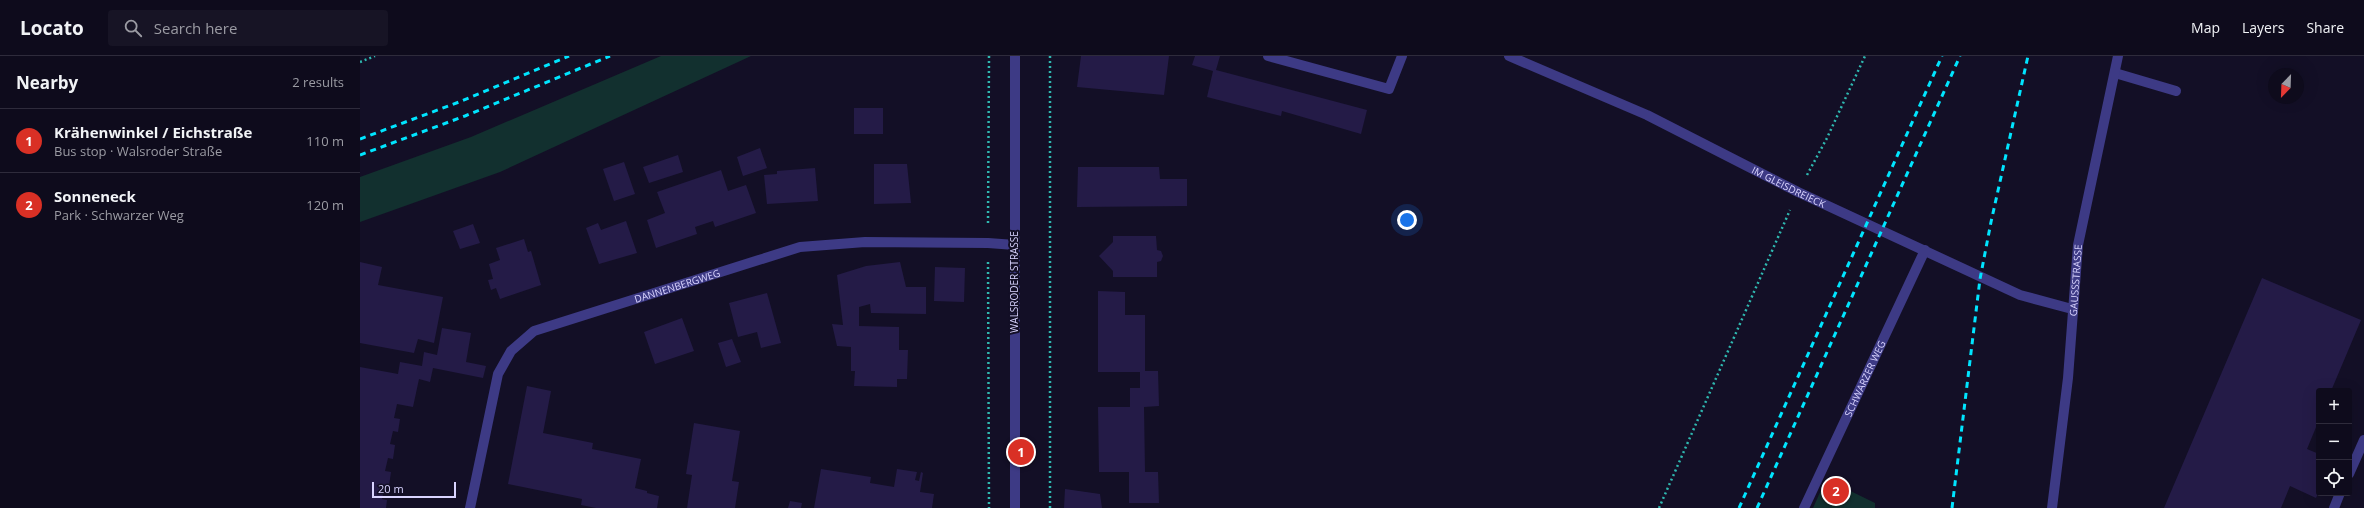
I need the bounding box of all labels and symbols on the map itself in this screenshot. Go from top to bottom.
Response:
north arrow [2268,68,2304,104]
street label: IM GLEISDREIECK [1750,163,1829,211]
your location [1397,210,1417,230]
street label: WALSRODER STRASSE [1007,231,1021,333]
street label: GAUSSSTRASSE [2066,244,2085,317]
street label: DANNENBERGWEG [633,266,722,306]
street label: SCHWARZER WEG [1841,338,1889,419]
pin: 1 [1008,437,1034,467]
pin: 2 [1823,476,1849,506]
scale bar [372,480,456,499]

